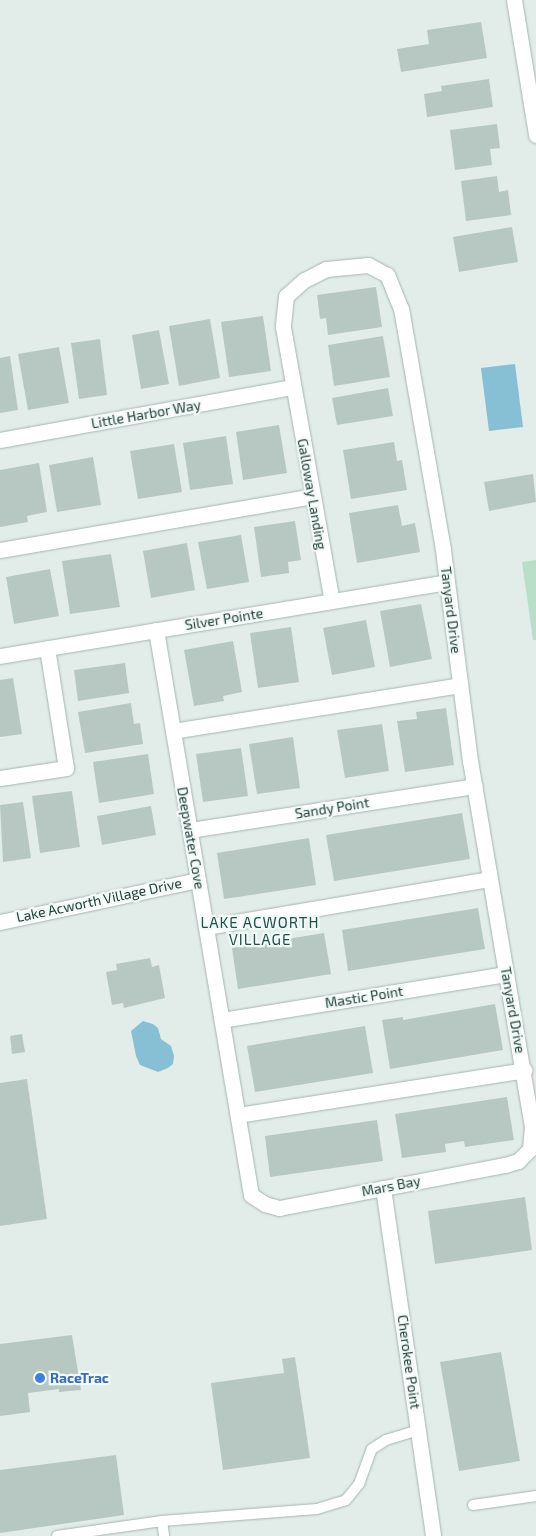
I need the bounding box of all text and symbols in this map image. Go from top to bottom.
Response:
street label: Little Harbor Way [90,396,202,432]
street label: Galloway Landing [294,437,330,551]
street label: Tanyard Drive [437,566,465,654]
street label: Silver Pointe [183,604,265,634]
street label: Deepwater Cove [174,785,208,891]
street label: Sandy Point [294,794,370,822]
street label: Lake Acworth Village Drive [14,874,184,926]
district label: LAKE ACWORTH VILLAGE [199,913,321,948]
street label: Tanyard Drive [497,965,529,1055]
street label: Mastic Point [324,983,404,1011]
street label: Mars Bay [360,1172,422,1200]
street label: Cherokee Point [394,1314,424,1410]
place label: RaceTrac [50,1370,109,1386]
marker: RaceTrac [34,1372,46,1384]

